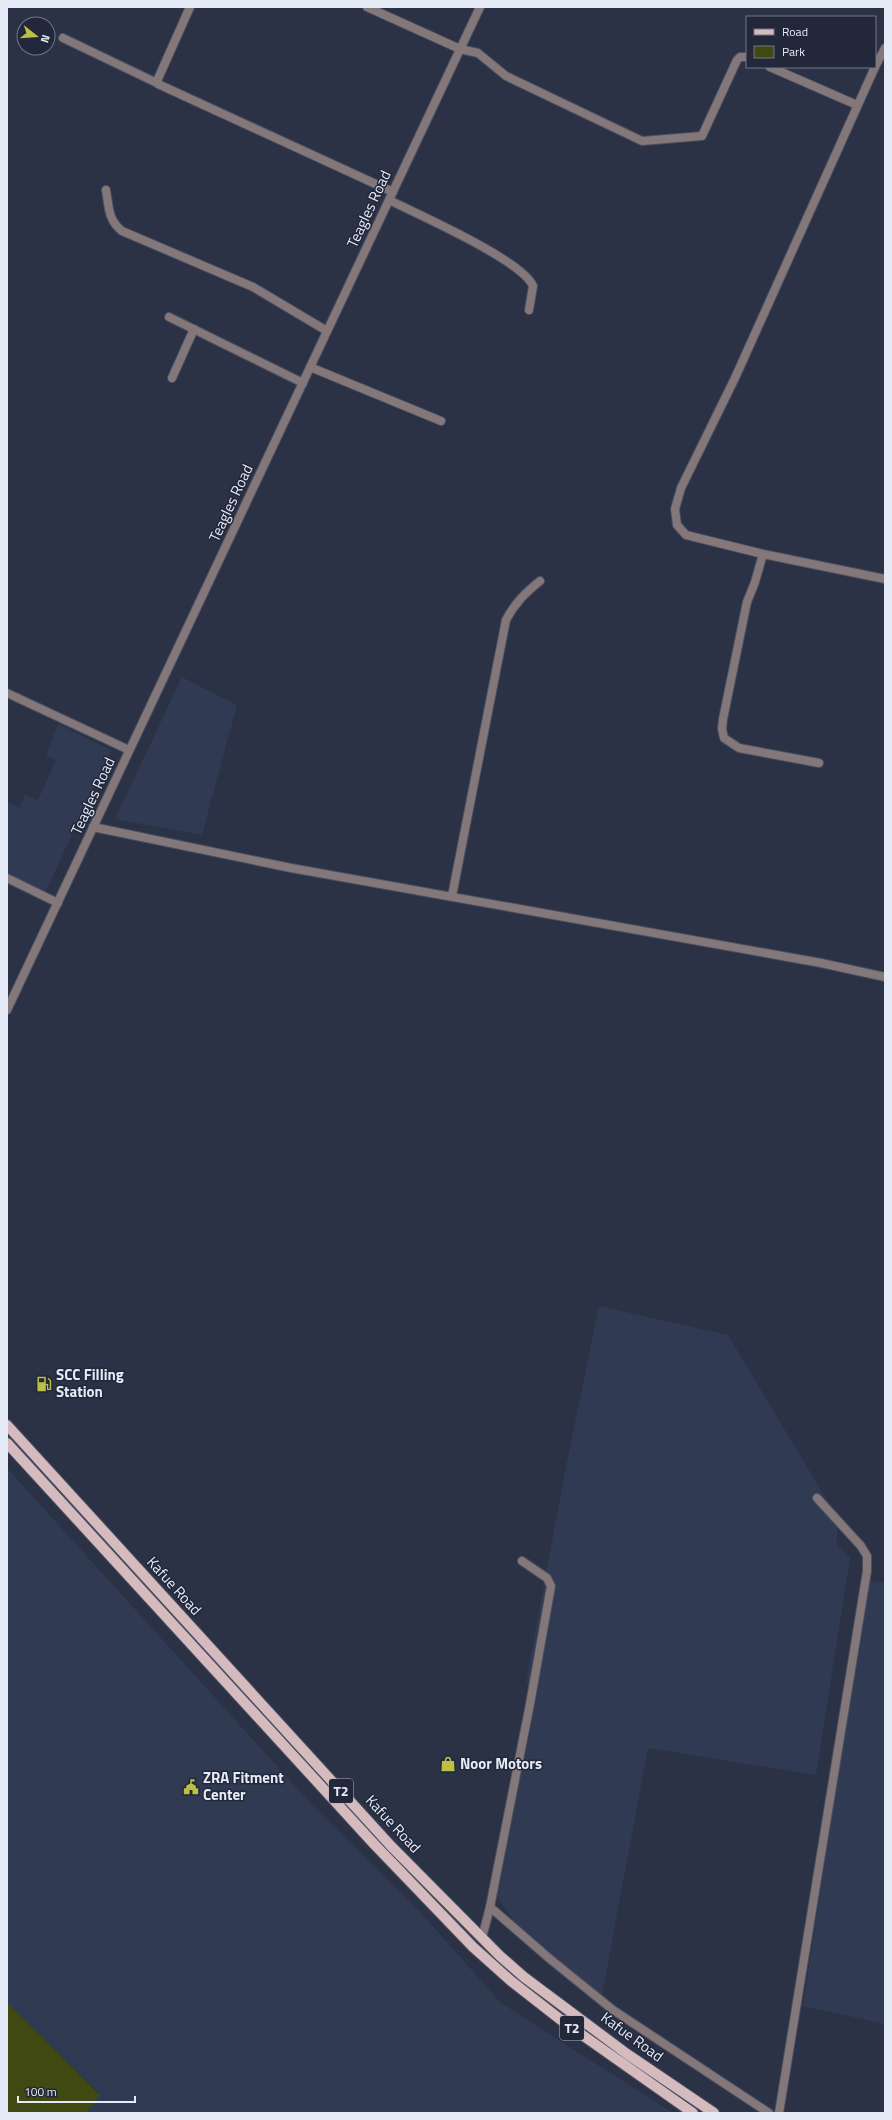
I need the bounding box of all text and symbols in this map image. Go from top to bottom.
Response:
north arrow [16,16,56,56]
legend [746,16,876,68]
text: Road [782,22,808,41]
text: N [37,33,54,45]
text: Park [782,42,805,61]
street label: Teagles Road [341,166,397,251]
street label: Teagles Road [203,460,259,545]
street label: Teagles Road [65,753,121,838]
place label: SCC Filling Station [56,1363,124,1403]
fuel station icon: SCC Filling Station [35,1375,53,1393]
street label: Kafue Road [142,1551,207,1620]
place label: Noor Motors [460,1752,542,1775]
shop icon: Noor Motors [439,1755,457,1773]
place label: ZRA Fitment Center [203,1766,284,1806]
public building icon: ZRA Fitment Center [182,1778,200,1796]
road number: T2 [329,1779,353,1803]
street label: Kafue Road [360,1789,426,1858]
street label: Kafue Road [596,2006,668,2067]
road number: T2 [560,2016,584,2040]
scale bar [18,2078,135,2104]
text: 100 m [24,2082,57,2101]

